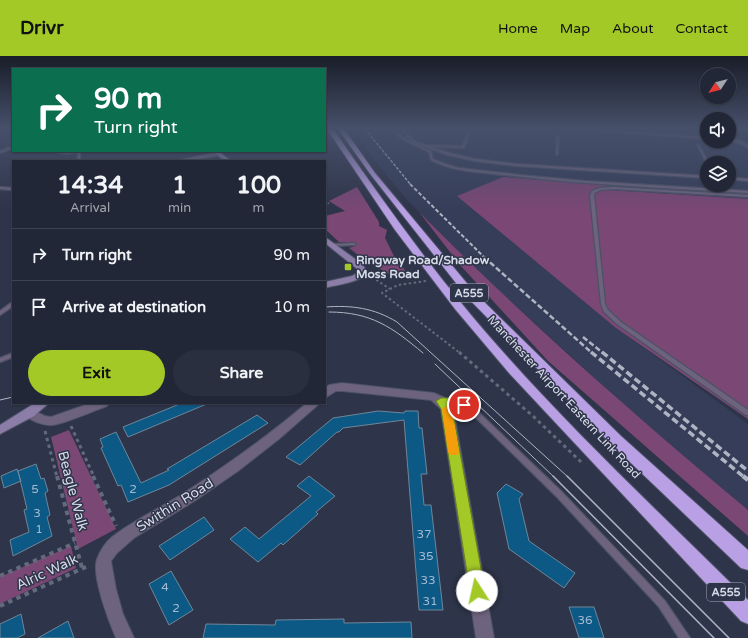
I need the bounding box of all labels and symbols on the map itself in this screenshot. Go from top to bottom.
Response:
north arrow [700,68,736,104]
place label: Ringway Road/Shadow Moss Road [356,253,490,281]
marker: Ringway Road/Shadow Moss Road [343,262,353,272]
road number: A555 [450,284,488,302]
street label: Manchester Airport Eastern Link Road [485,313,643,481]
pin [447,388,481,422]
street label: Beagle Walk [54,449,92,533]
street label: Swithin Road [133,475,217,535]
house number: 5 [31,482,39,496]
house number: 2 [129,482,137,496]
house number: 3 [33,506,41,520]
house number: 1 [35,522,43,536]
house number: 37 [416,527,432,541]
house number: 35 [418,549,434,563]
street label: Alric Walk [13,550,81,594]
position arrow [456,570,498,612]
house number: 33 [420,573,436,587]
house number: 4 [161,580,169,594]
road number: A555 [707,583,745,601]
house number: 31 [422,594,438,608]
house number: 2 [172,601,180,615]
house number: 36 [577,613,593,627]

